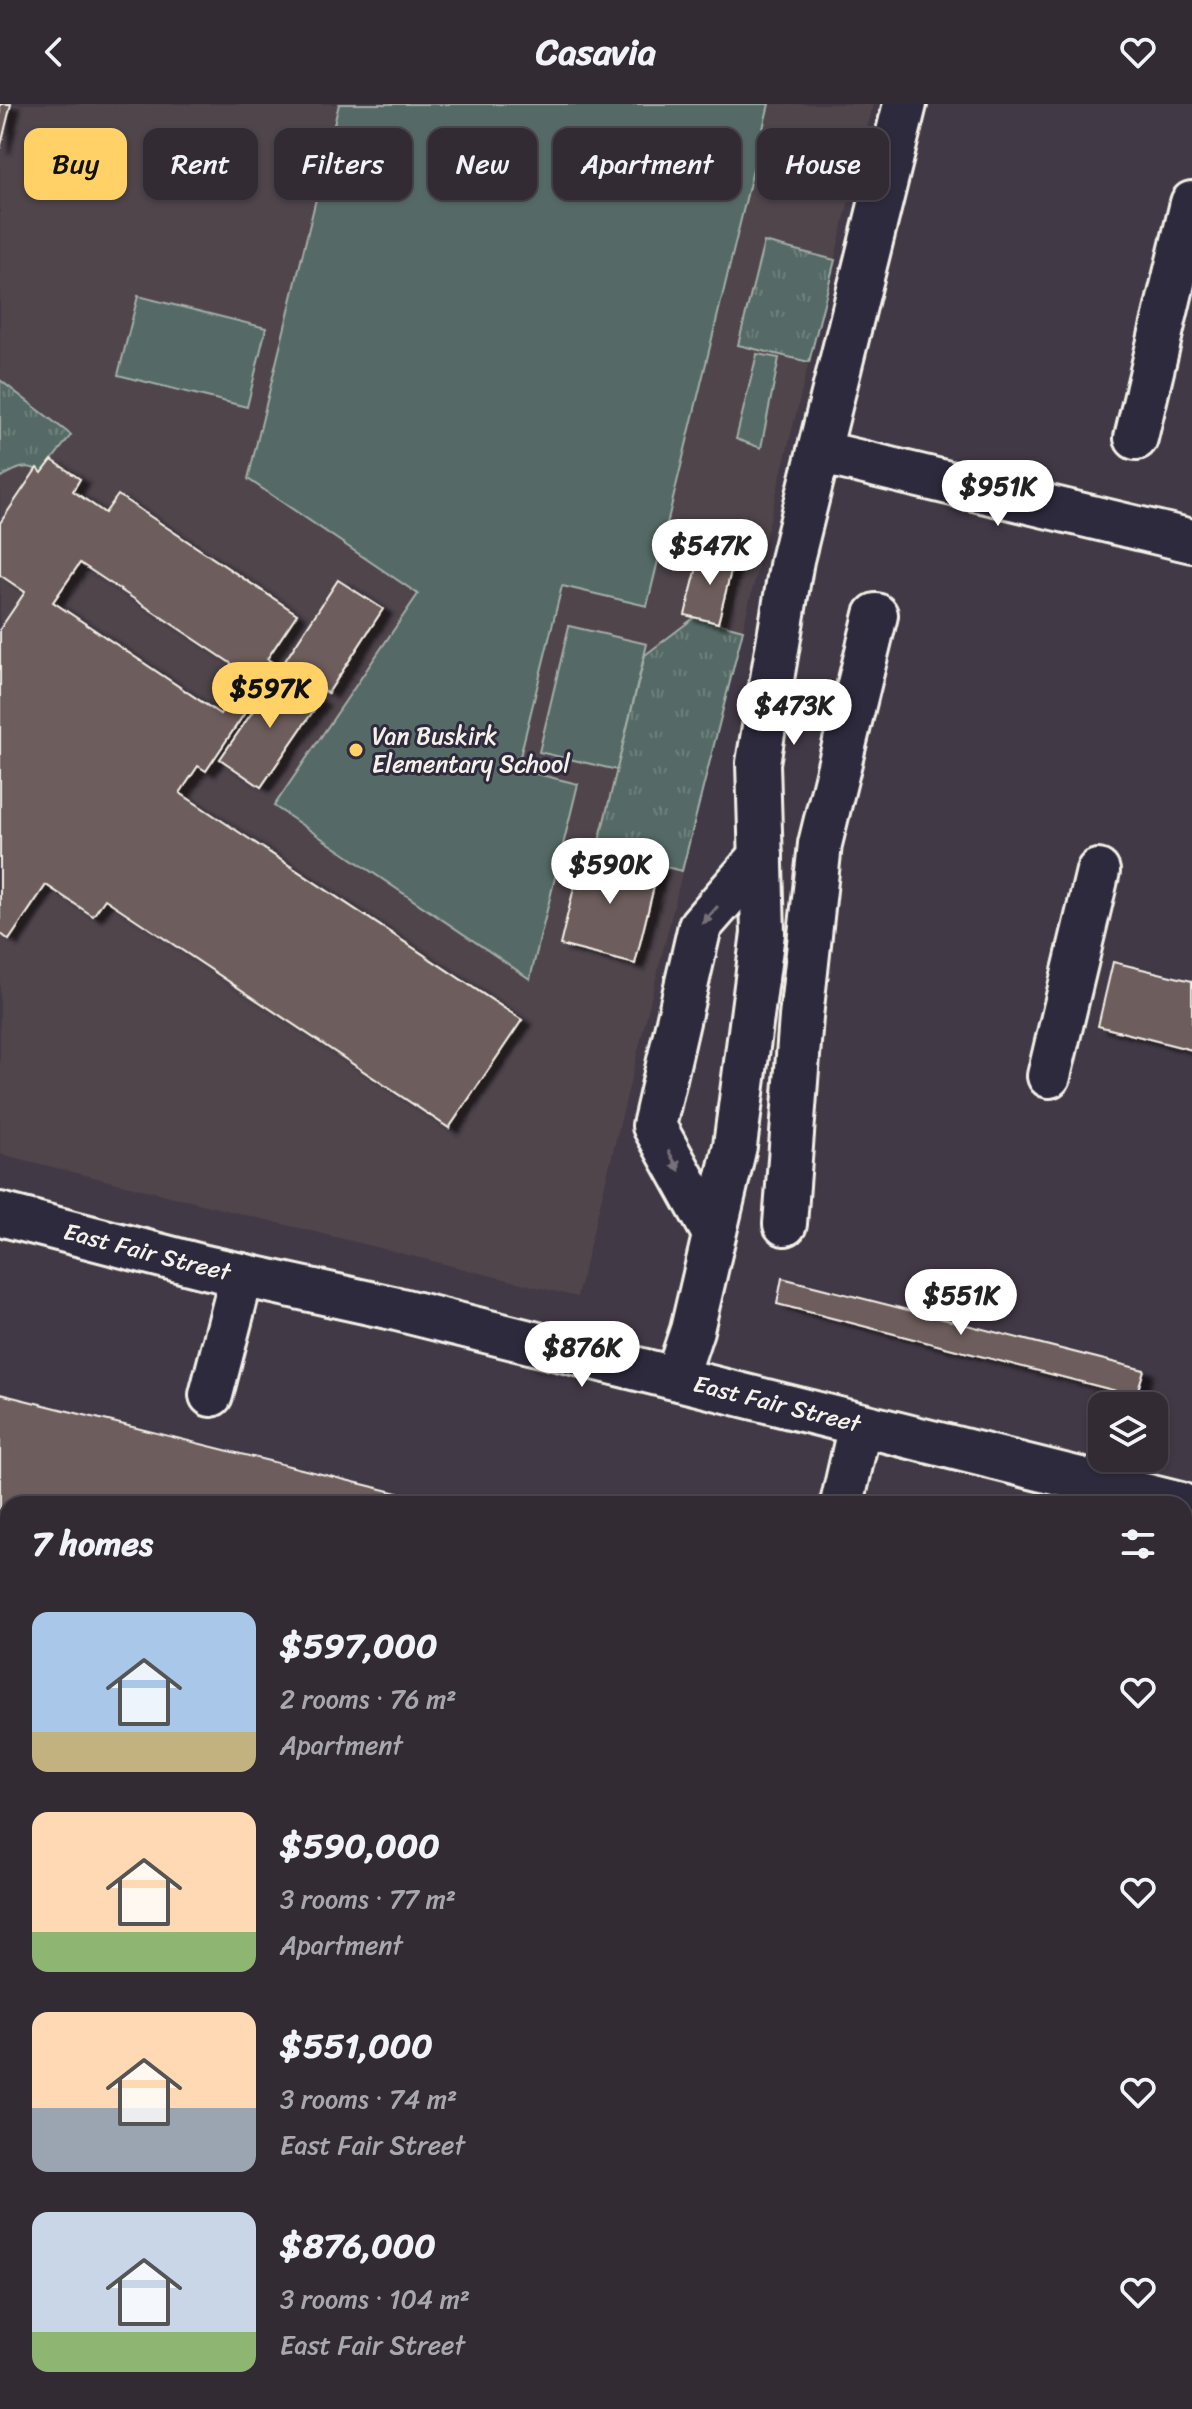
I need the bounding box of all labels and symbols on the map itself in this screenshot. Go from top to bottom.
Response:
pin: $951K [942,460,1054,528]
pin: $547K [654,519,766,587]
pin: $597K [214,662,326,730]
pin: $473K [738,679,850,747]
place label: Van Buskirk Elementary School [372,715,571,785]
marker: Van Buskirk Elementary School [347,741,365,759]
pin: $590K [554,838,666,906]
one-way arrow [702,905,719,925]
one-way arrow [667,1150,681,1172]
street label: East Fair Street [59,1210,236,1293]
pin: $551K [905,1269,1017,1337]
pin: $876K [526,1321,638,1389]
street label: East Fair Street [689,1363,866,1445]

